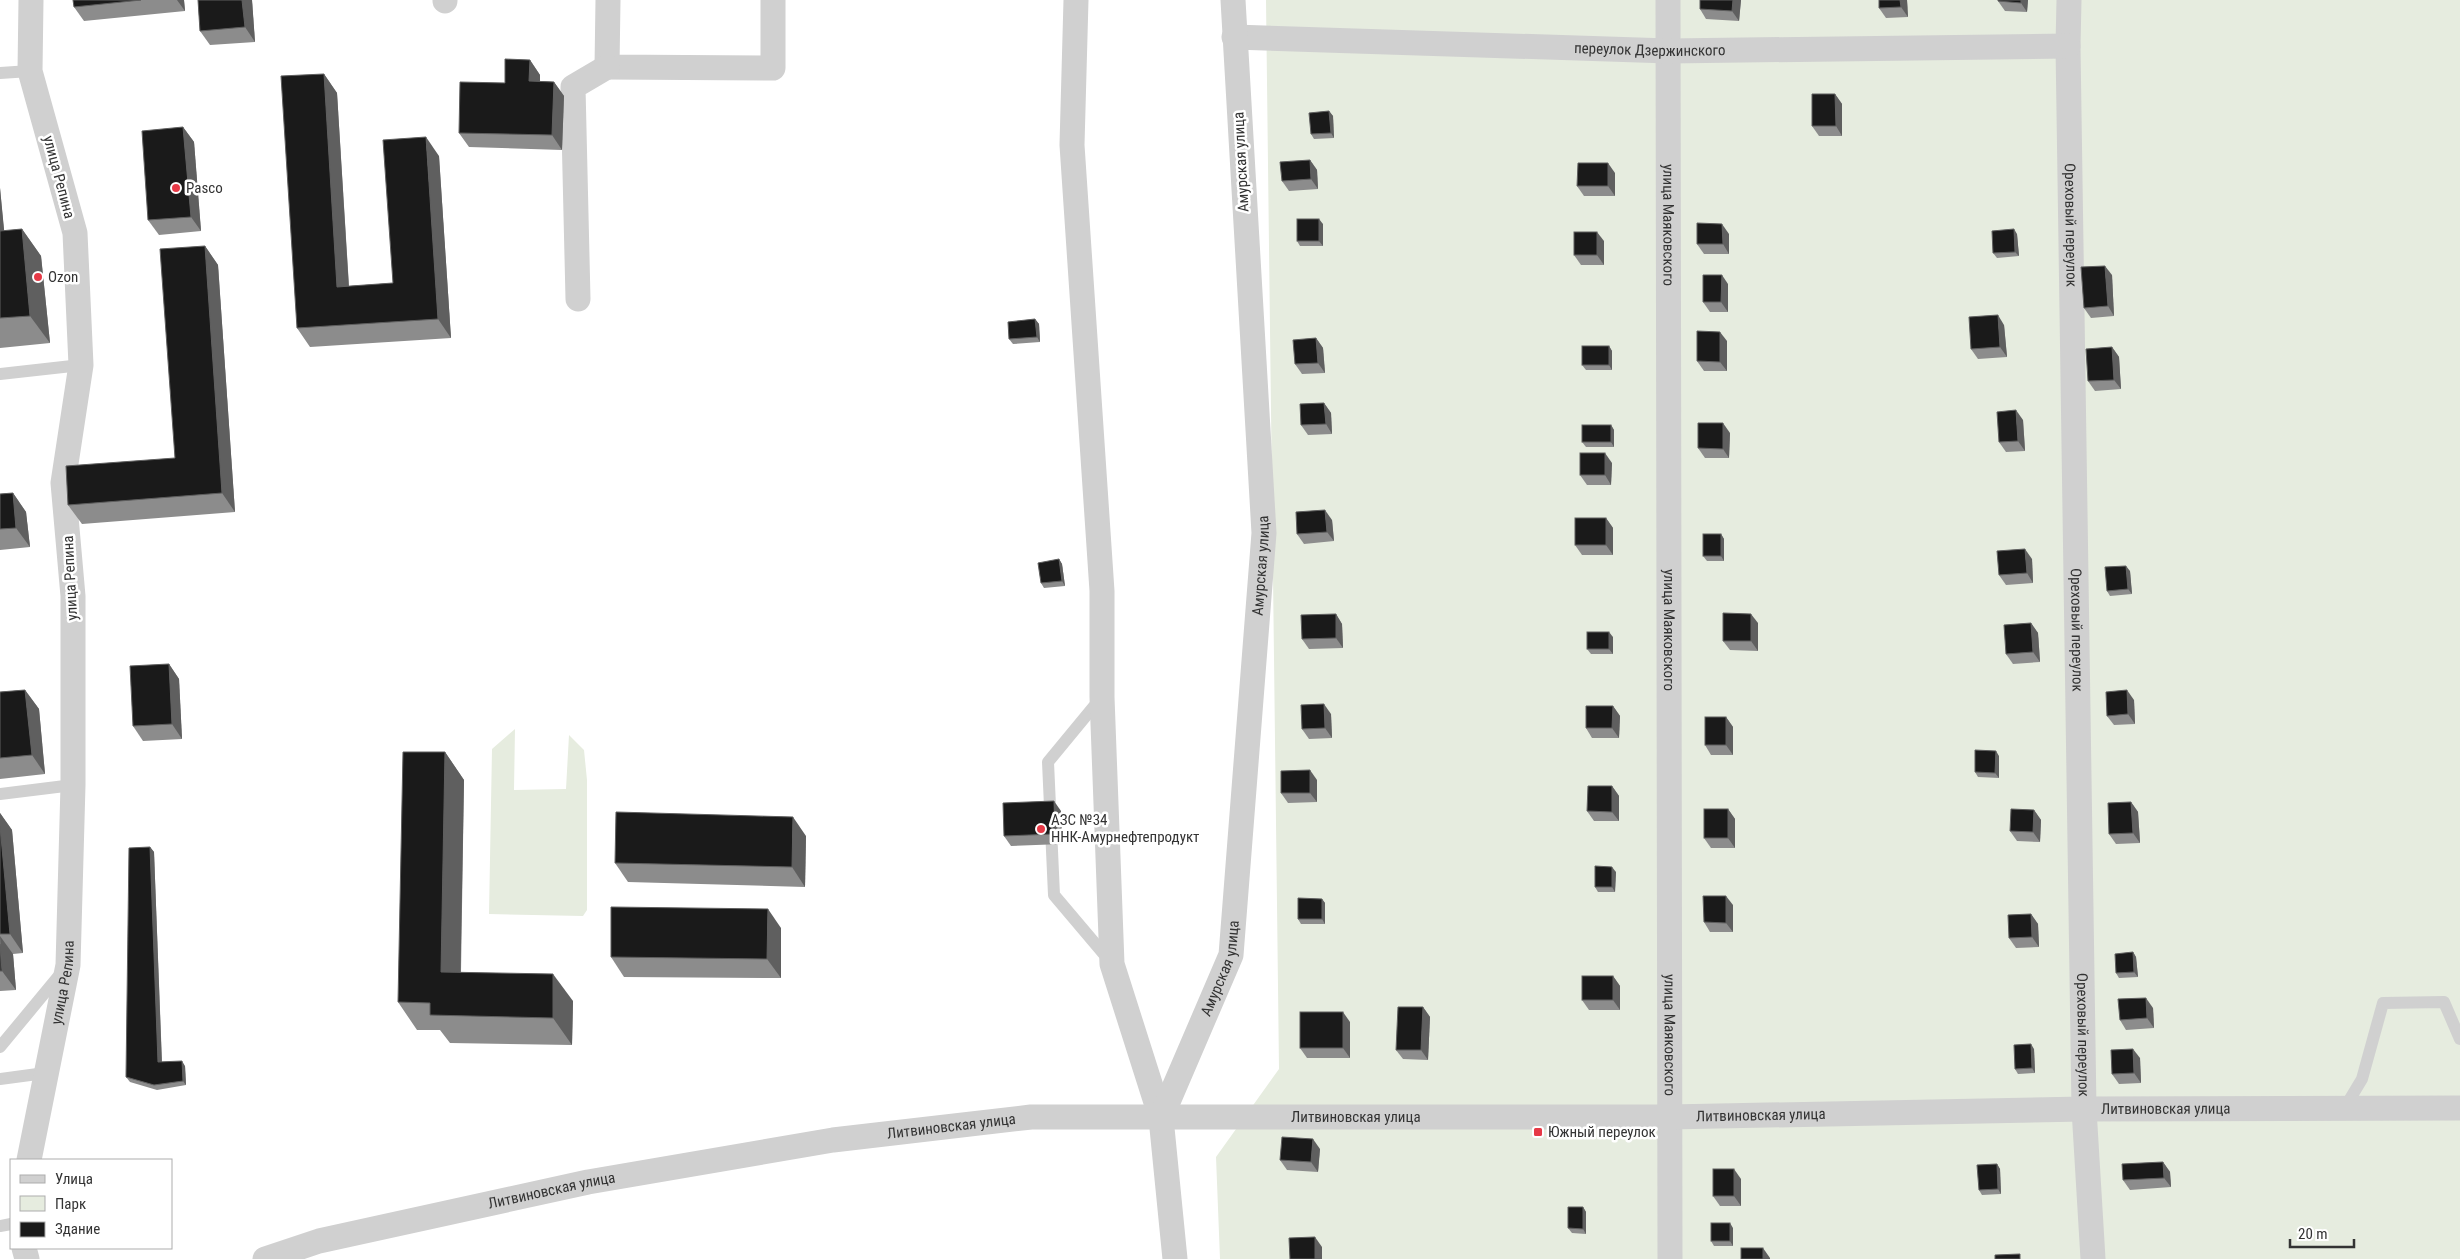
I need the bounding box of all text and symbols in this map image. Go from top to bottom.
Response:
street label: переулок Дзержинского [1574,39,1726,60]
street label: Амурская улица [1229,111,1253,213]
street label: улица Репина [39,134,79,220]
street label: Ореховый переулок [2061,163,2081,287]
street label: улица Маяковского [1659,164,1677,286]
place label: Pasco [186,179,223,197]
marker: Pasco [170,182,182,194]
place label: Ozon [48,268,78,286]
marker: Ozon [32,271,44,283]
street label: Амурская улица [1249,515,1273,616]
street label: улица Репина [59,535,81,621]
street label: Ореховый переулок [2067,568,2087,692]
street label: улица Маяковского [1660,569,1678,691]
place label: АЗС №34 ННК-Амурнефтепродукт [1051,811,1200,846]
marker: АЗС №34 ННК-Амурнефтепродукт [1035,823,1047,835]
street label: Амурская улица [1197,920,1243,1019]
street label: улица Репина [47,940,78,1026]
street label: Ореховый переулок [2073,973,2093,1097]
street label: улица Маяковского [1661,974,1679,1096]
street label: Литвиновская улица [2101,1100,2231,1118]
street label: Литвиновская улица [1696,1105,1826,1125]
street label: Литвиновская улица [1291,1108,1421,1126]
street label: Литвиновская улица [886,1110,1017,1143]
place label: Южный переулок [1548,1123,1656,1141]
marker: Южный переулок [1532,1126,1544,1138]
legend [10,1159,172,1249]
street label: Литвиновская улица [486,1168,617,1213]
text: Улица [55,1170,93,1188]
text: Парк [55,1195,86,1213]
scale bar [2290,1216,2354,1248]
text: Здание [55,1220,100,1238]
text: 20 m [2298,1225,2328,1243]

